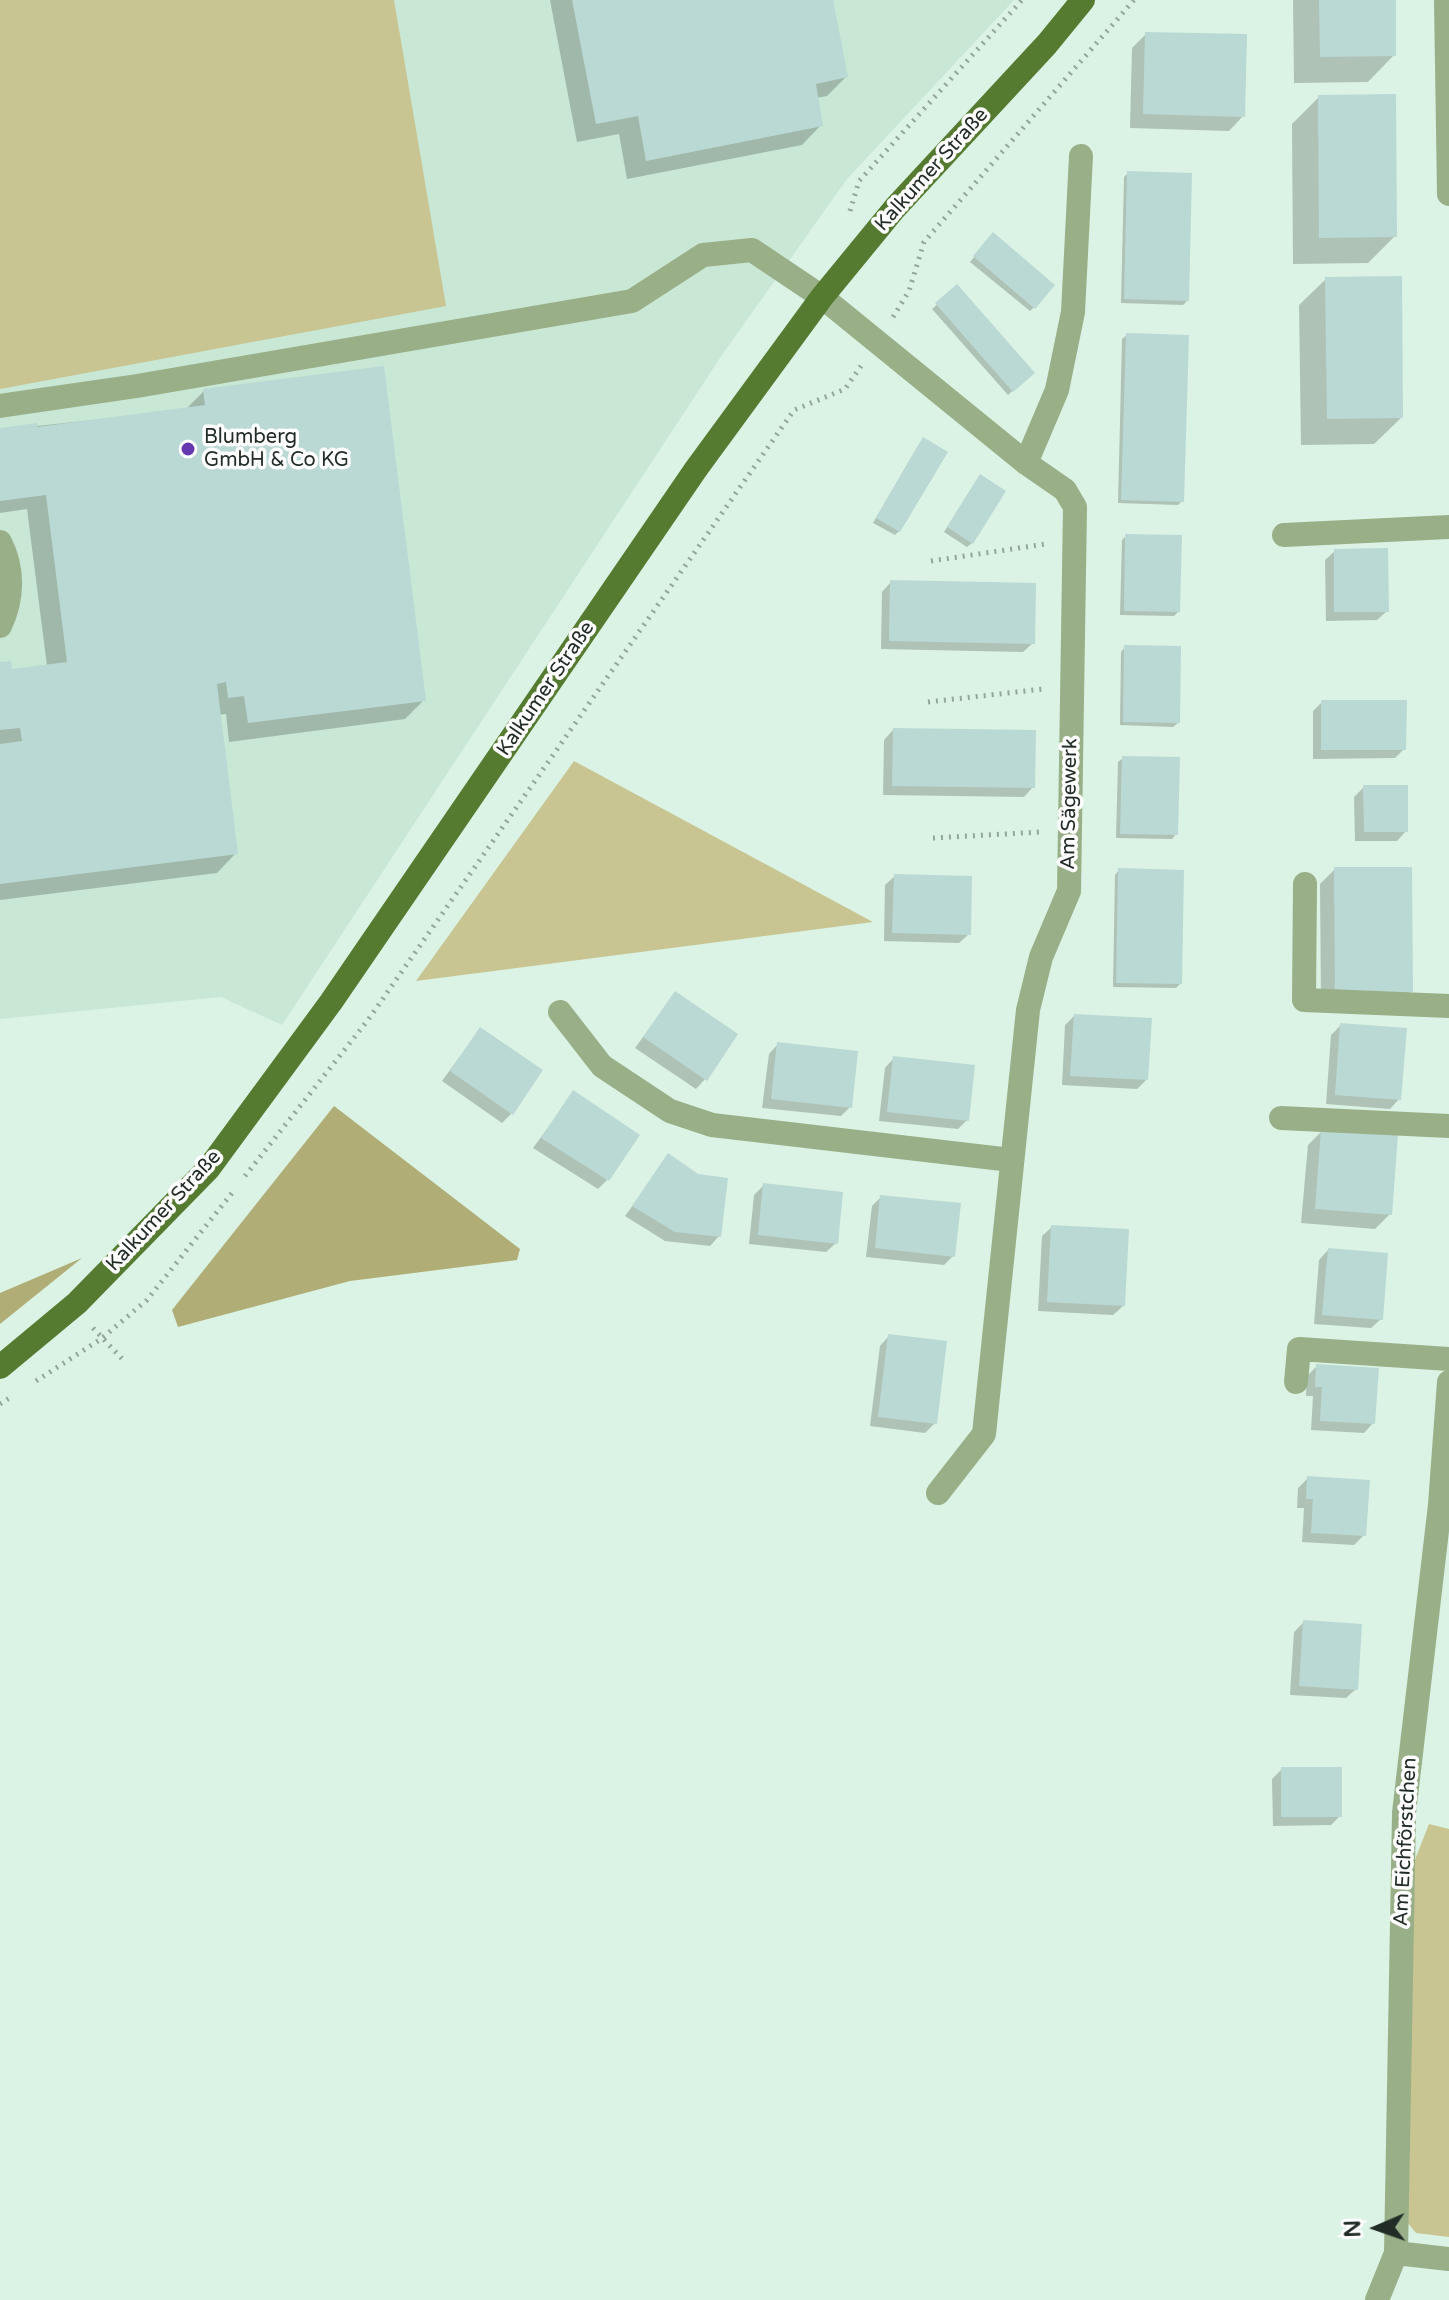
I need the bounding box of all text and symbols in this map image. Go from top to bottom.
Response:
street label: Kalkumer Straße [871,104,993,236]
place label: Blumberg GmbH & Co KG [204,426,349,473]
marker: Blumberg GmbH & Co KG [179,440,197,458]
street label: Kalkumer Straße [492,617,600,761]
street label: Am Sägewerk [1057,738,1083,870]
street label: Kalkumer Straße [102,1145,226,1277]
street label: Am Eichförstchen [1390,1757,1422,1927]
north arrow [1337,2188,1417,2268]
text: N [1340,2220,1366,2238]

